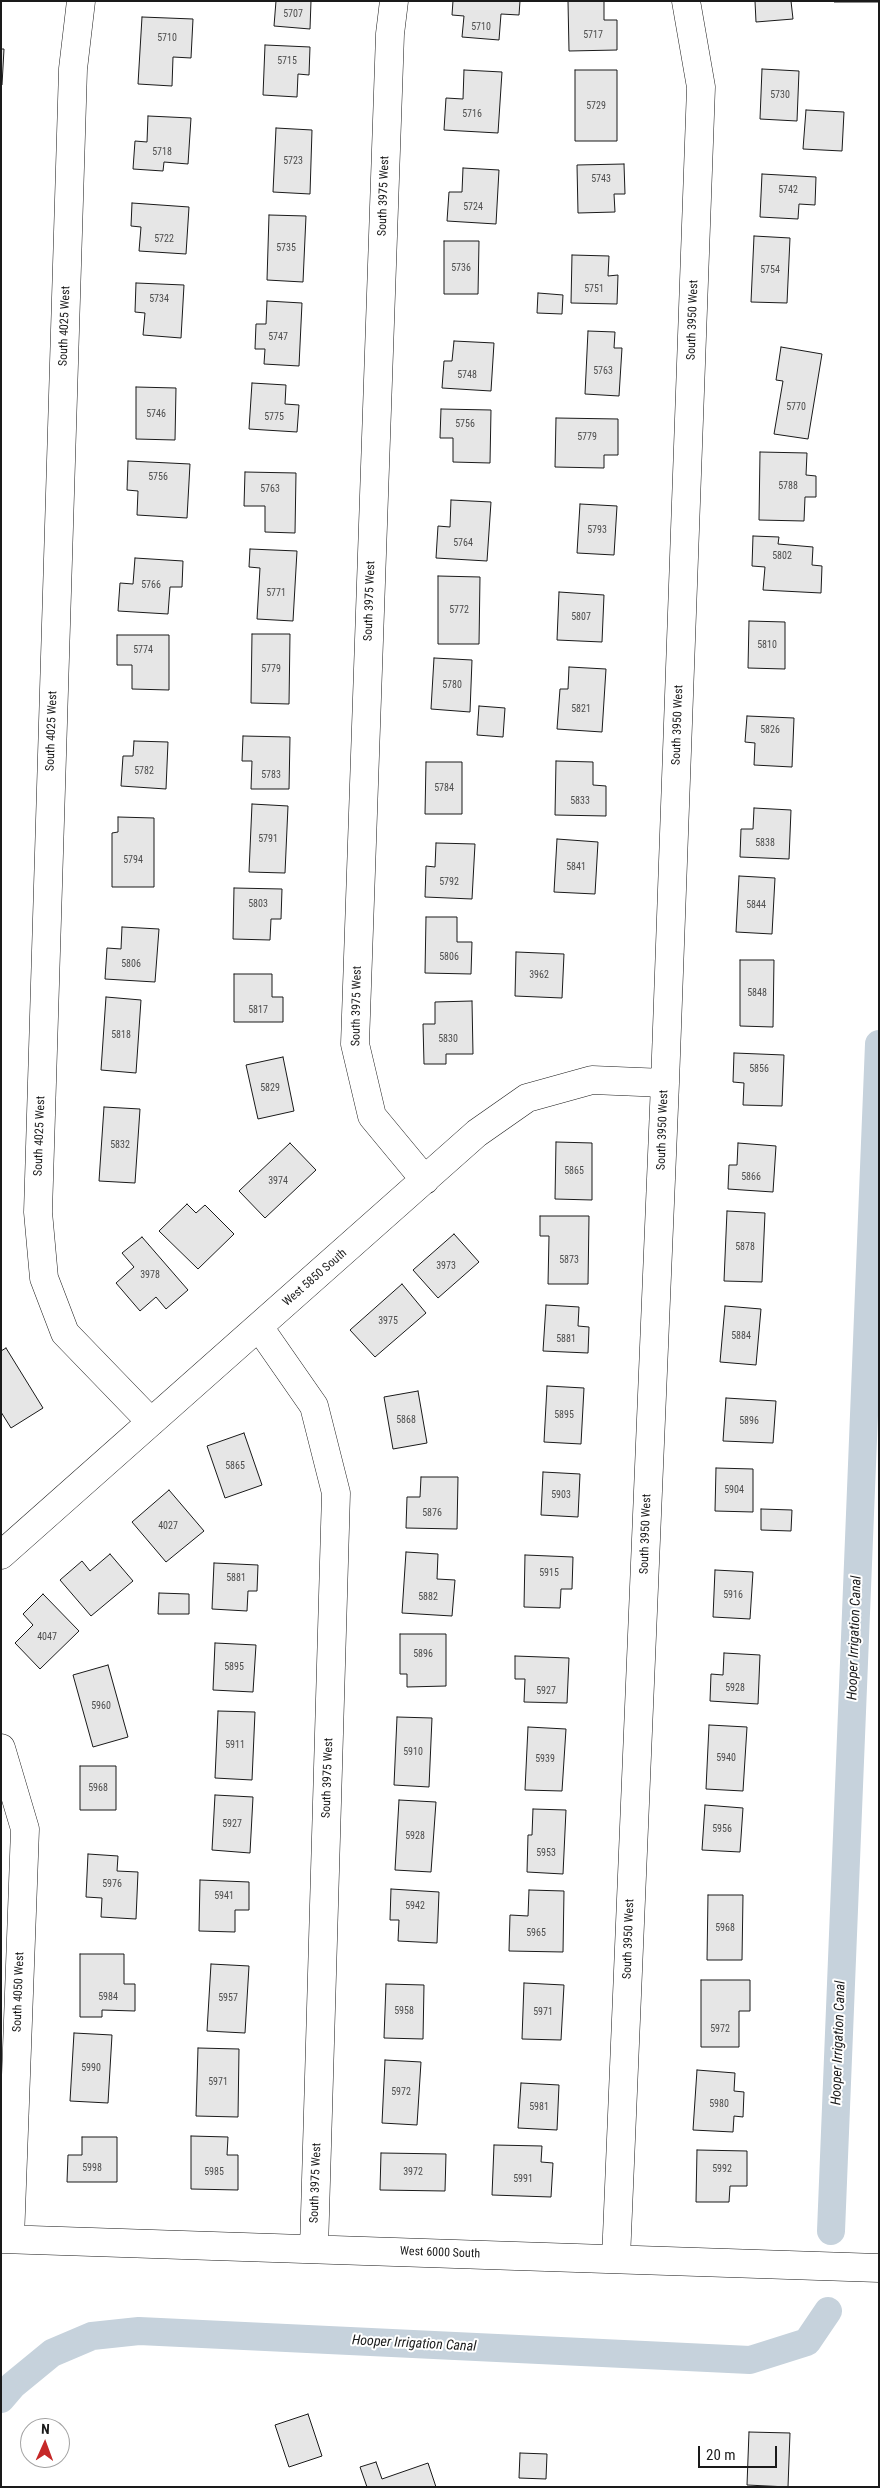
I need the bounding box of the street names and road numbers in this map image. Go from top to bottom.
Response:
street label: South 3975 West [375,156,393,236]
street label: South 3950 West [684,280,702,360]
street label: South 4025 West [56,286,74,366]
street label: South 3975 West [361,561,379,641]
street label: South 3950 West [669,685,687,765]
street label: South 4025 West [43,691,61,771]
street label: South 3975 West [349,966,365,1046]
street label: South 3950 West [654,1090,672,1170]
street label: South 4025 West [31,1096,49,1176]
street label: West 5850 South [280,1246,350,1310]
street label: South 3950 West [637,1494,655,1574]
street label: South 3975 West [319,1738,337,1818]
street label: South 3950 West [620,1899,638,1979]
street label: South 4050 West [10,1952,28,2032]
street label: South 3975 West [307,2143,325,2223]
street label: West 6000 South [400,2244,480,2262]

